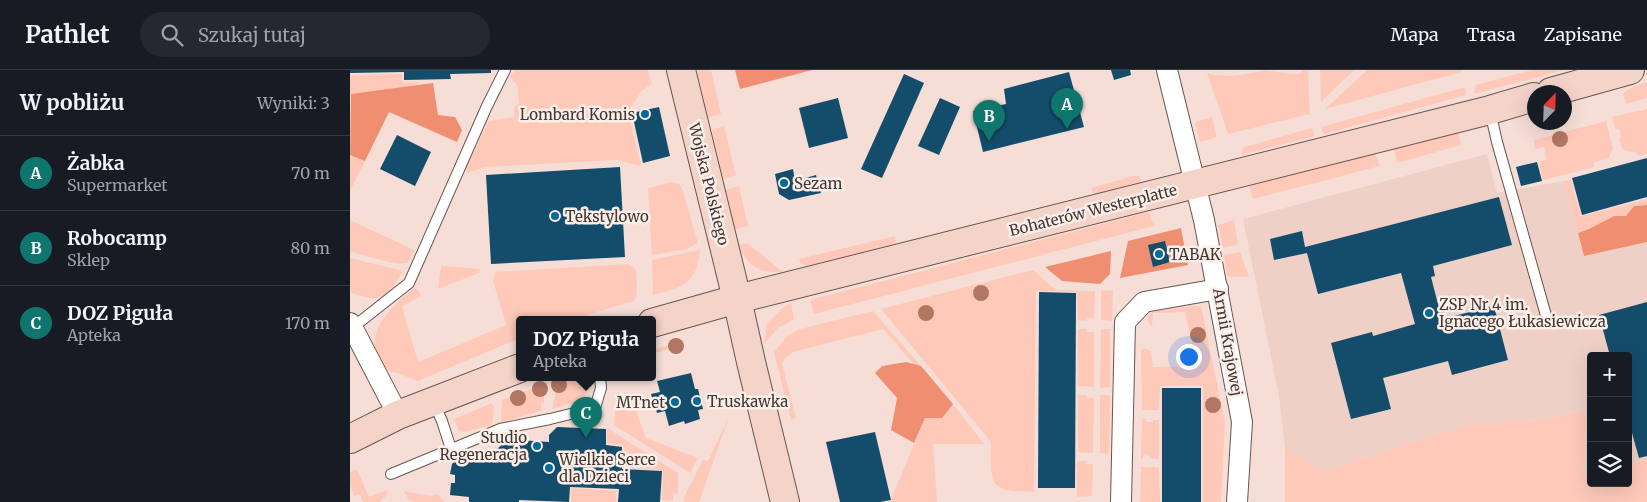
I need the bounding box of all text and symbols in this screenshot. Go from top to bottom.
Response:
search box [140,12,490,57]
text: Pathlet [25,19,110,50]
icon: search [158,21,186,49]
text: Szukaj tutaj [198,23,306,47]
text: Mapa [1391,23,1439,46]
text: Trasa [1467,23,1516,46]
text: Zapisane [1544,23,1622,46]
north arrow [1527,85,1572,130]
pin: A [1051,88,1083,129]
text: W pobliżu [20,89,125,116]
text: Wyniki: 3 [257,93,330,113]
pin: B [973,100,1005,141]
place label: Lombard Komis [520,105,635,124]
marker: Lombard Komis [639,108,651,120]
street label: Wojska Polskiego [684,120,733,247]
text: Żabka [67,151,125,175]
text: A [30,163,42,183]
text: 70 m [291,163,330,183]
place label: Sezam [794,174,842,193]
text: Supermarket [67,175,168,195]
marker: Sezam [778,177,790,189]
street label: Bohaterów Westerplatte [1007,180,1179,240]
place label: Tekstylowo [565,207,649,226]
marker: Tekstylowo [549,210,561,222]
text: Robocamp [67,226,167,250]
text: B [30,238,42,258]
text: 80 m [291,238,330,258]
place label: TABAK [1169,245,1221,264]
marker: TABAK [1153,248,1165,260]
text: Sklep [67,250,110,270]
street label: Armii Krajowej [1209,286,1247,397]
place label: ZSP Nr 4 im. Ignacego Łukasiewicza [1439,295,1606,331]
text: DOZ Piguła [67,301,173,325]
marker: ZSP Nr 4 im. Ignacego Łukasiewicza [1423,307,1435,319]
text: C [31,313,41,333]
text: 170 m [285,313,330,333]
popup [516,316,656,381]
text: Apteka [67,325,121,345]
text: DOZ Piguła [533,327,639,351]
your location [1176,344,1202,370]
text: Apteka [533,351,587,371]
map controls [1587,352,1632,487]
button: + [1587,352,1632,397]
place label: Truskawka [707,392,788,411]
place label: MTnet [616,393,665,412]
marker: Truskawka [691,395,703,407]
marker: MTnet [669,396,681,408]
pin: C [570,397,602,438]
button: − [1587,397,1632,442]
place label: Studio Regeneracja [439,428,527,464]
marker: Studio Regeneracja [531,440,543,452]
button: layers [1587,442,1632,487]
place label: Wielkie Serce dla Dzieci [558,450,656,486]
marker: Wielkie Serce dla Dzieci [543,462,555,474]

